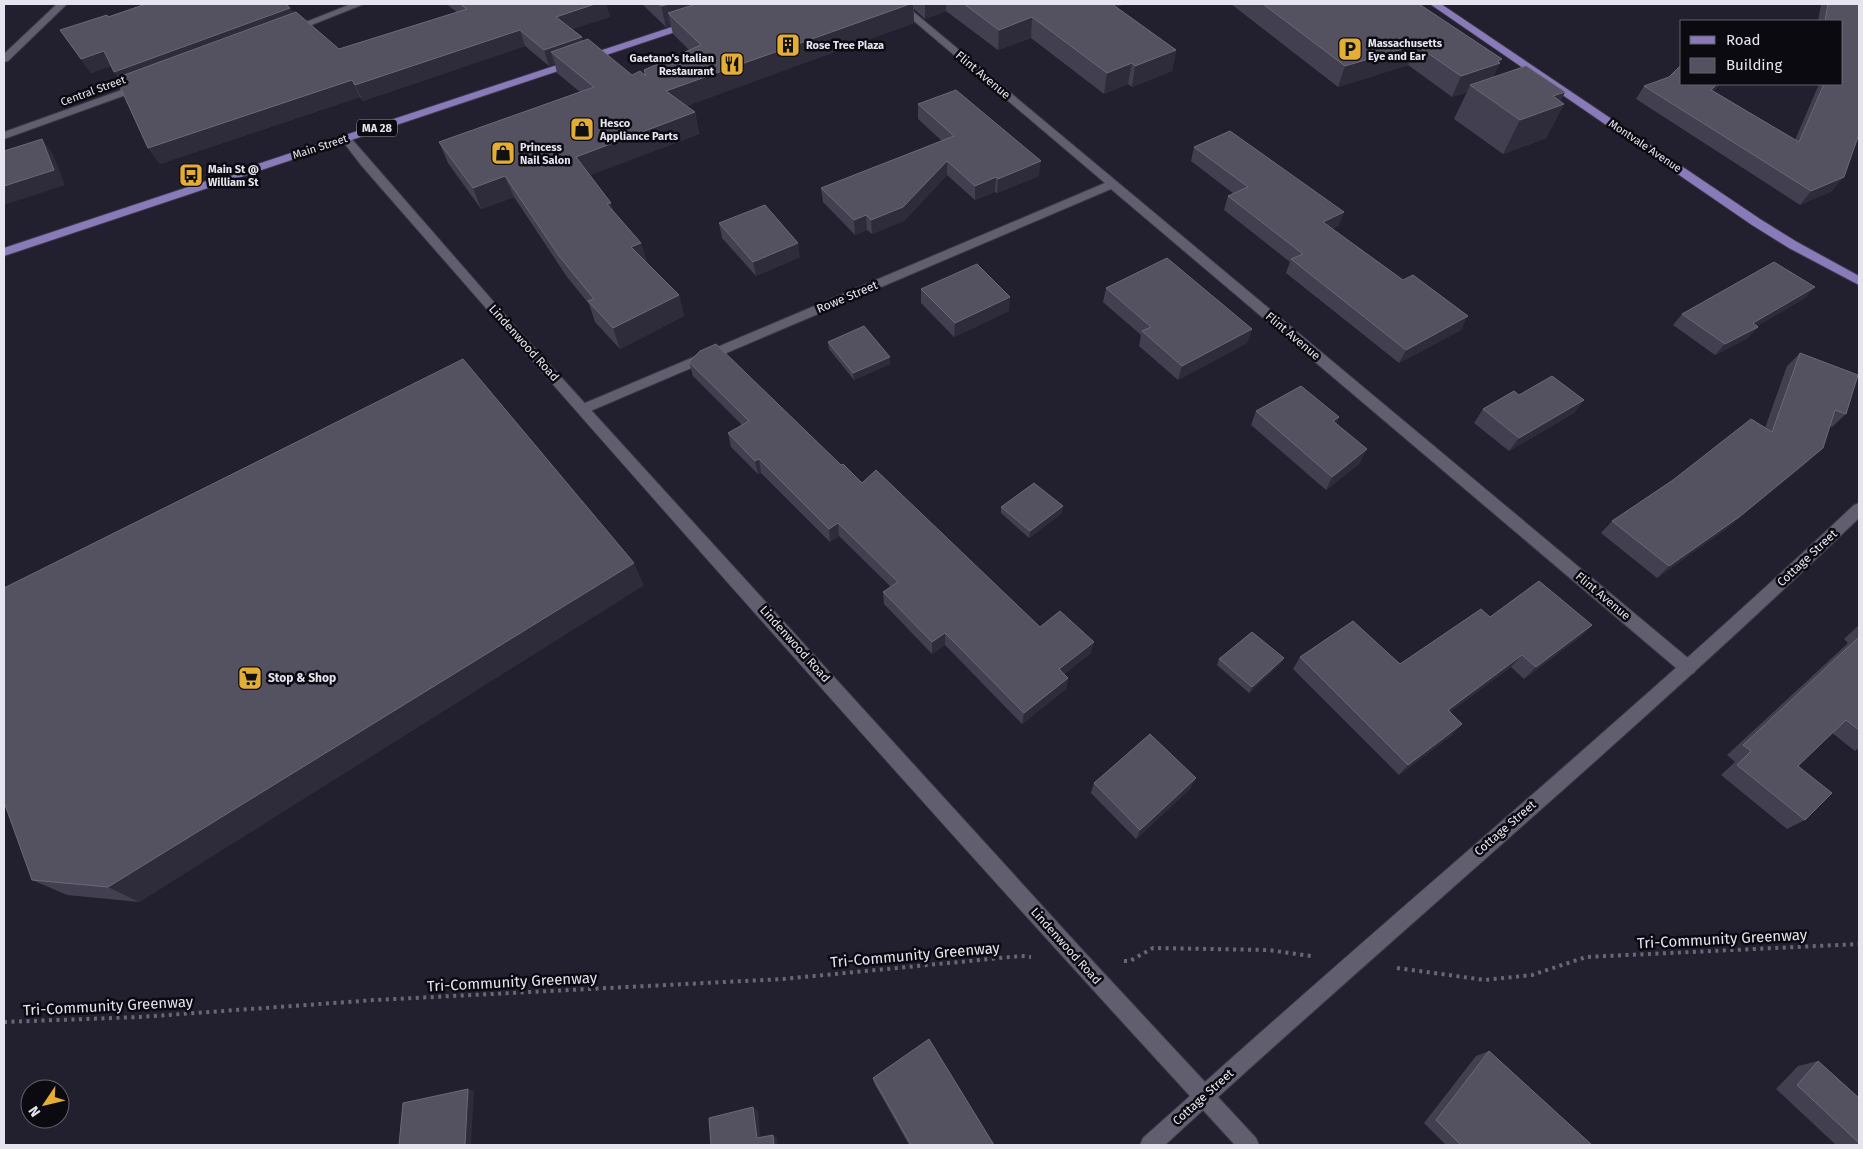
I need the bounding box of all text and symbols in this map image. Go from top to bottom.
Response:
legend [1680,20,1843,85]
text: Road [1726,31,1761,49]
building icon: Rose Tree Plaza [775,32,801,58]
parking icon: Massachusetts Eye and Ear [1337,36,1363,62]
place label: Massachusetts Eye and Ear [1368,37,1443,63]
place label: Rose Tree Plaza [806,39,884,52]
street label: Flint Avenue [953,48,1013,102]
restaurant icon: Gaetano's Italian Restaurant [719,51,745,77]
place label: Gaetano's Italian Restaurant [630,52,715,78]
text: Building [1726,56,1782,74]
street label: Central Street [59,73,127,109]
shop icon: Hesco Appliance Parts [569,116,595,142]
place label: Hesco Appliance Parts [599,117,679,143]
street label: Montvale Avenue [1606,117,1684,175]
road number: MA 28 [357,120,397,136]
street label: Main Street [291,132,349,162]
shop icon: Princess Nail Salon [490,140,516,166]
place label: Princess Nail Salon [520,141,571,167]
bus stop icon: Main St @ William St [178,162,204,188]
place label: Main St @ William St [208,163,259,189]
street label: Rowe Street [814,278,880,316]
street label: Lindenwood Road [486,302,562,384]
street label: Flint Avenue [1263,309,1323,363]
street label: Cottage Street [1774,526,1840,589]
street label: Flint Avenue [1573,569,1633,623]
street label: Lindenwood Road [757,603,833,685]
supermarket icon: Stop & Shop [237,665,263,691]
place label: Stop & Shop [268,671,336,685]
street label: Cottage Street [1471,797,1539,858]
street label: Lindenwood Road [1028,905,1104,987]
street label: Tri-Community Greenway [1637,926,1808,952]
street label: Tri-Community Greenway [829,939,1001,971]
street label: Tri-Community Greenway [427,969,598,995]
street label: Tri-Community Greenway [23,993,194,1019]
street label: Cottage Street [1170,1066,1237,1128]
north arrow [20,1079,70,1129]
text: N [25,1102,44,1120]

